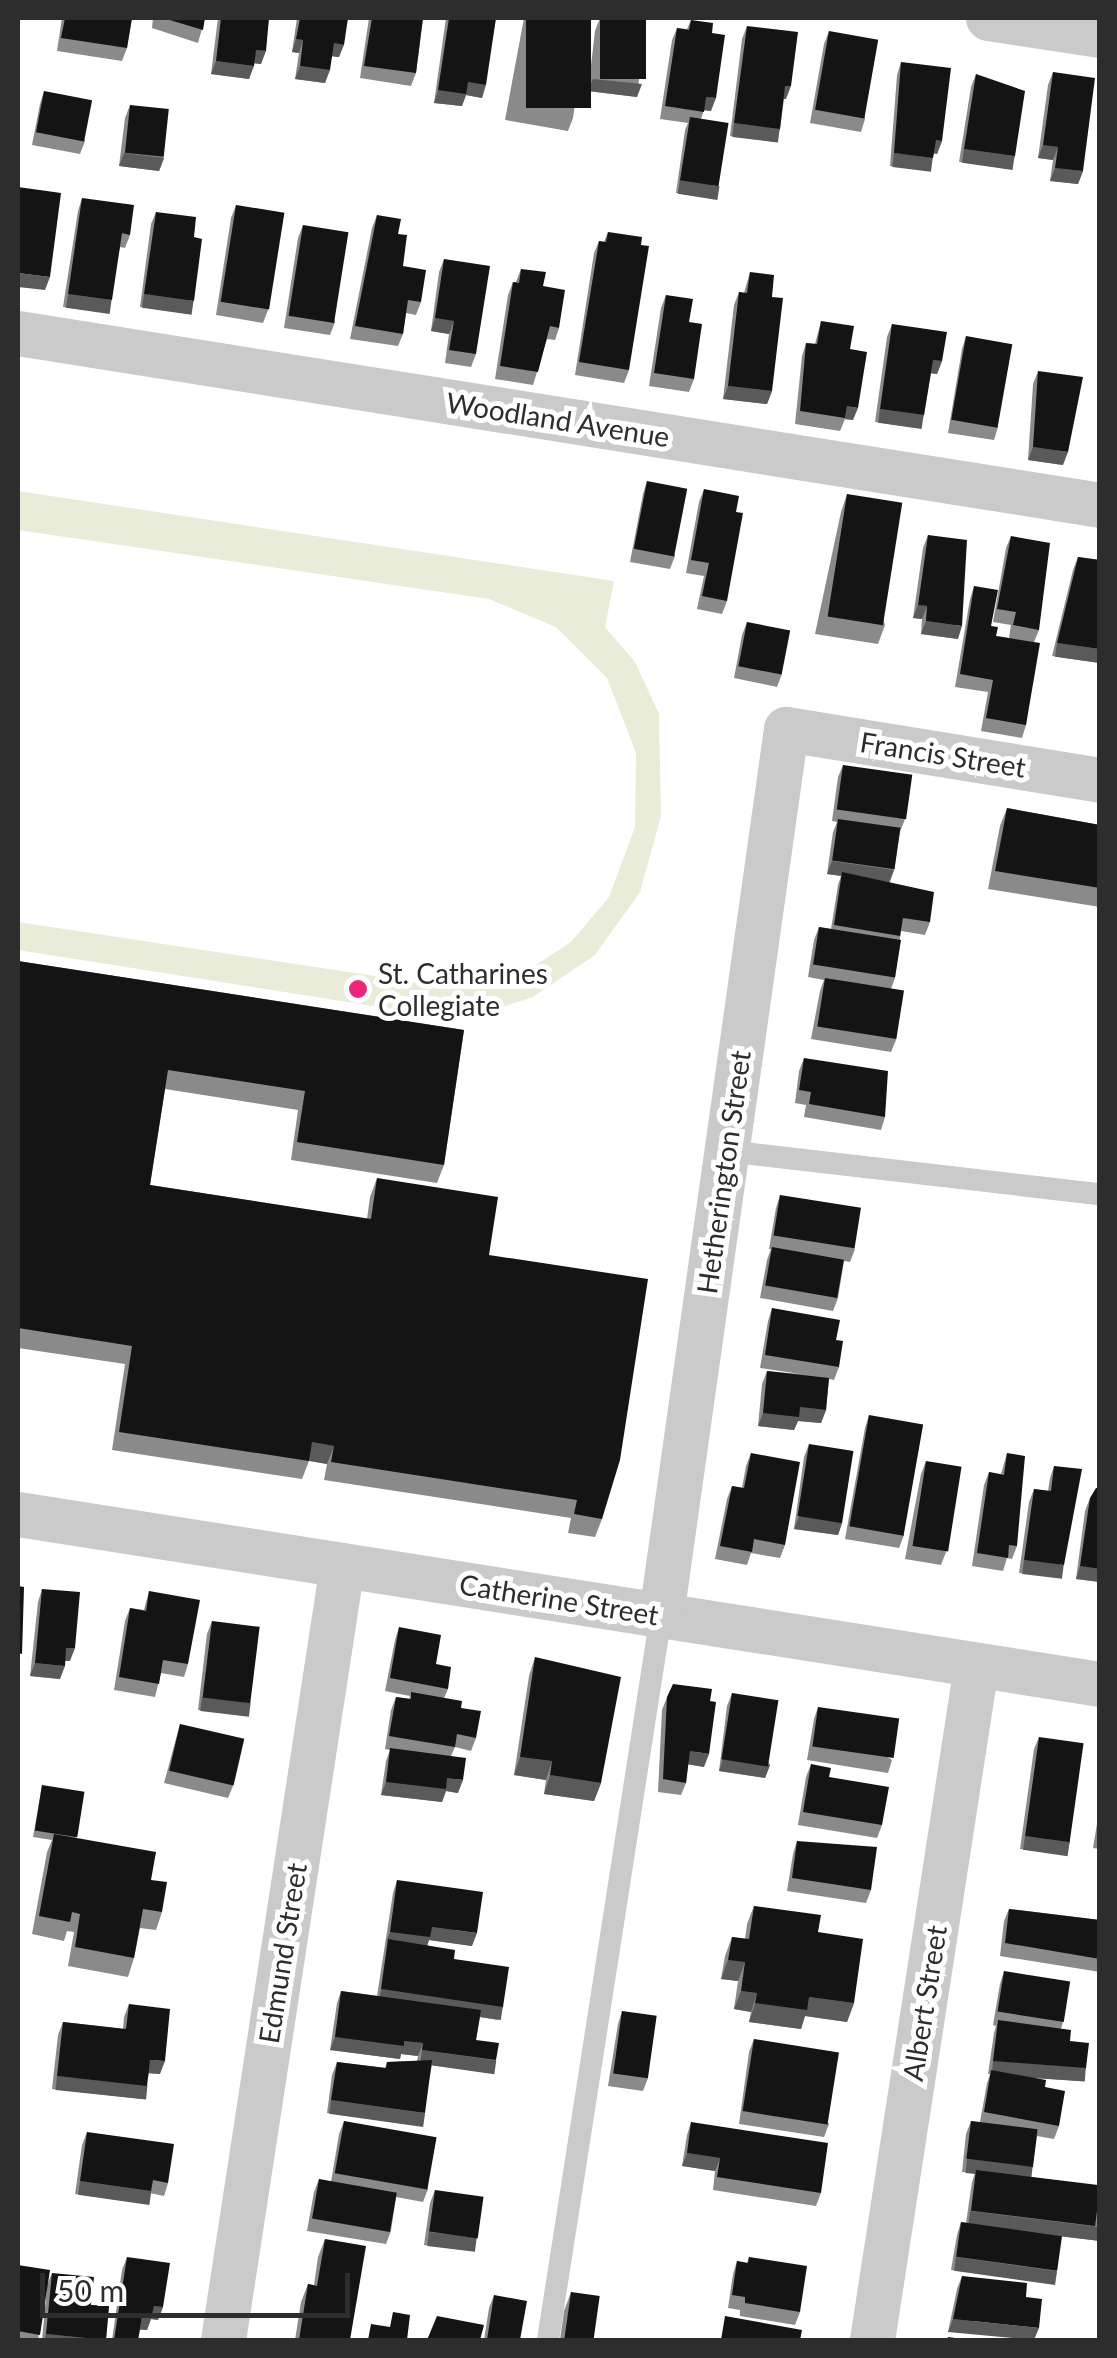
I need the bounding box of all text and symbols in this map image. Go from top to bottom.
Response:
street label: Woodland Avenue [443,385,673,453]
street label: Francis Street [858,724,1028,784]
place label: St. Catharines Collegiate [378,956,548,1022]
marker: St. Catharines Collegiate [347,978,369,1000]
street label: Hetherington Street [689,1048,757,1296]
street label: Catherine Street [457,1567,661,1631]
street label: Edmund Street [251,1860,313,2046]
street label: Albert Street [895,1923,953,2083]
scale bar [45,2253,355,2315]
text: 50 m [57,2272,124,2308]

